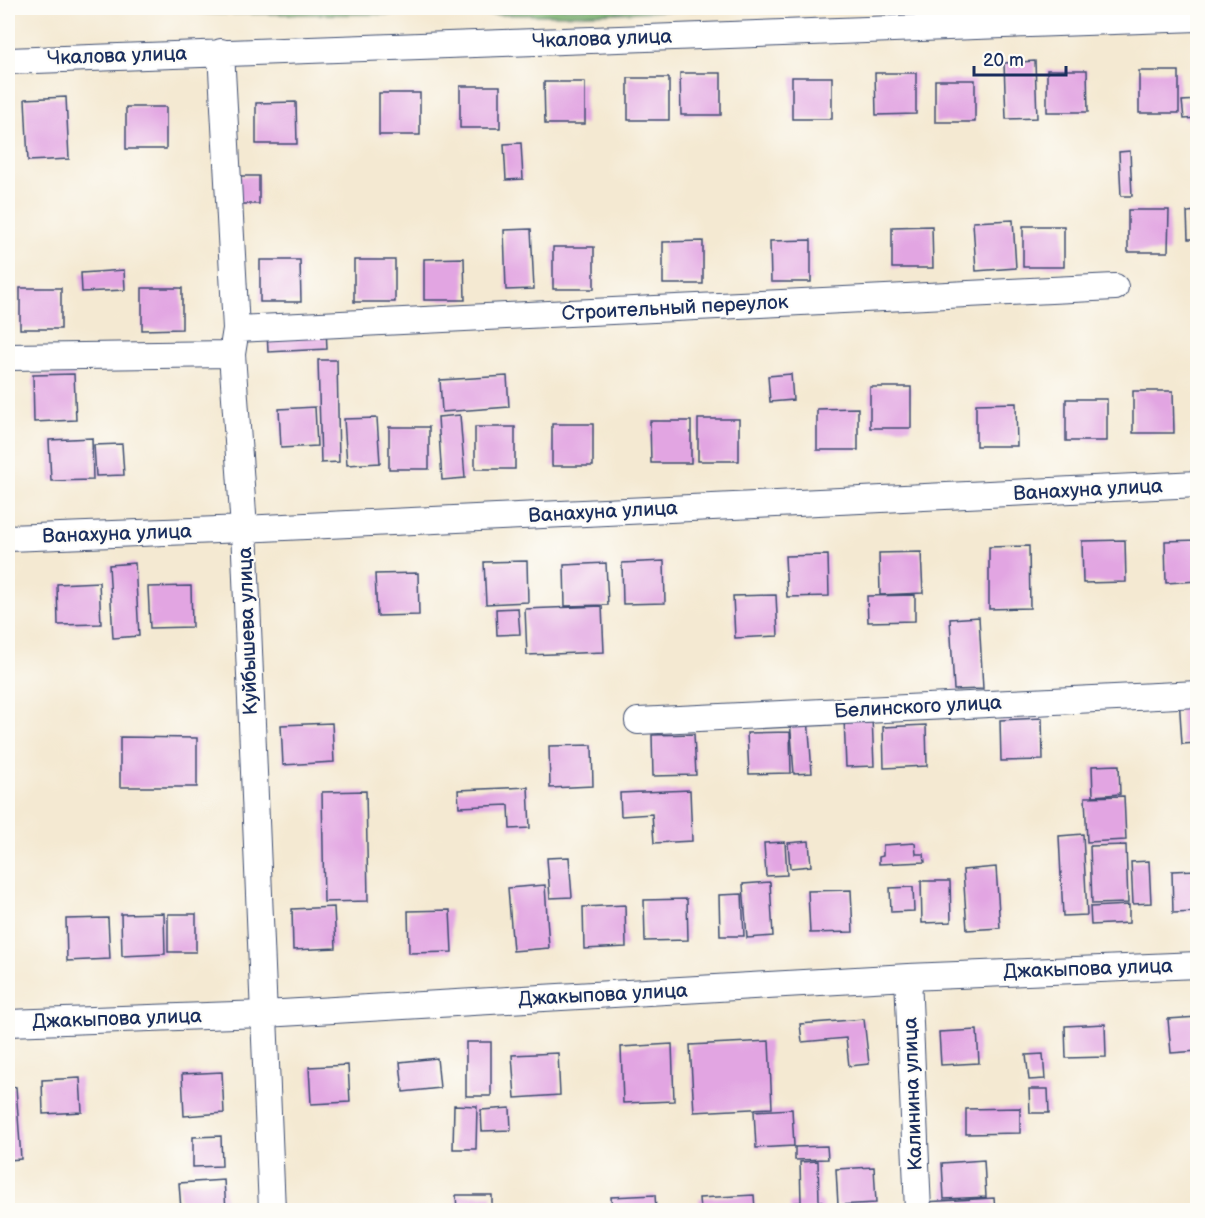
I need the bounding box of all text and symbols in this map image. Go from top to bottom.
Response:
street label: Чкалова улица [531,25,673,53]
scale bar [974,39,1066,77]
street label: Чкалова улица [46,42,188,70]
text: 20 m [983,50,1024,71]
street label: Строительный переулок [561,290,789,326]
street label: Ванахуна улица [1013,474,1164,506]
street label: Ванахуна улица [528,496,679,528]
street label: Ванахуна улица [42,519,192,549]
street label: Куйбышева улица [233,546,263,716]
street label: Белинского улица [834,691,1003,723]
street label: Джакыпова улица [1003,954,1173,984]
street label: Джакыпова улица [518,979,688,1011]
street label: Джакыпова улица [32,1004,202,1034]
street label: Калинина улица [898,1017,928,1171]

